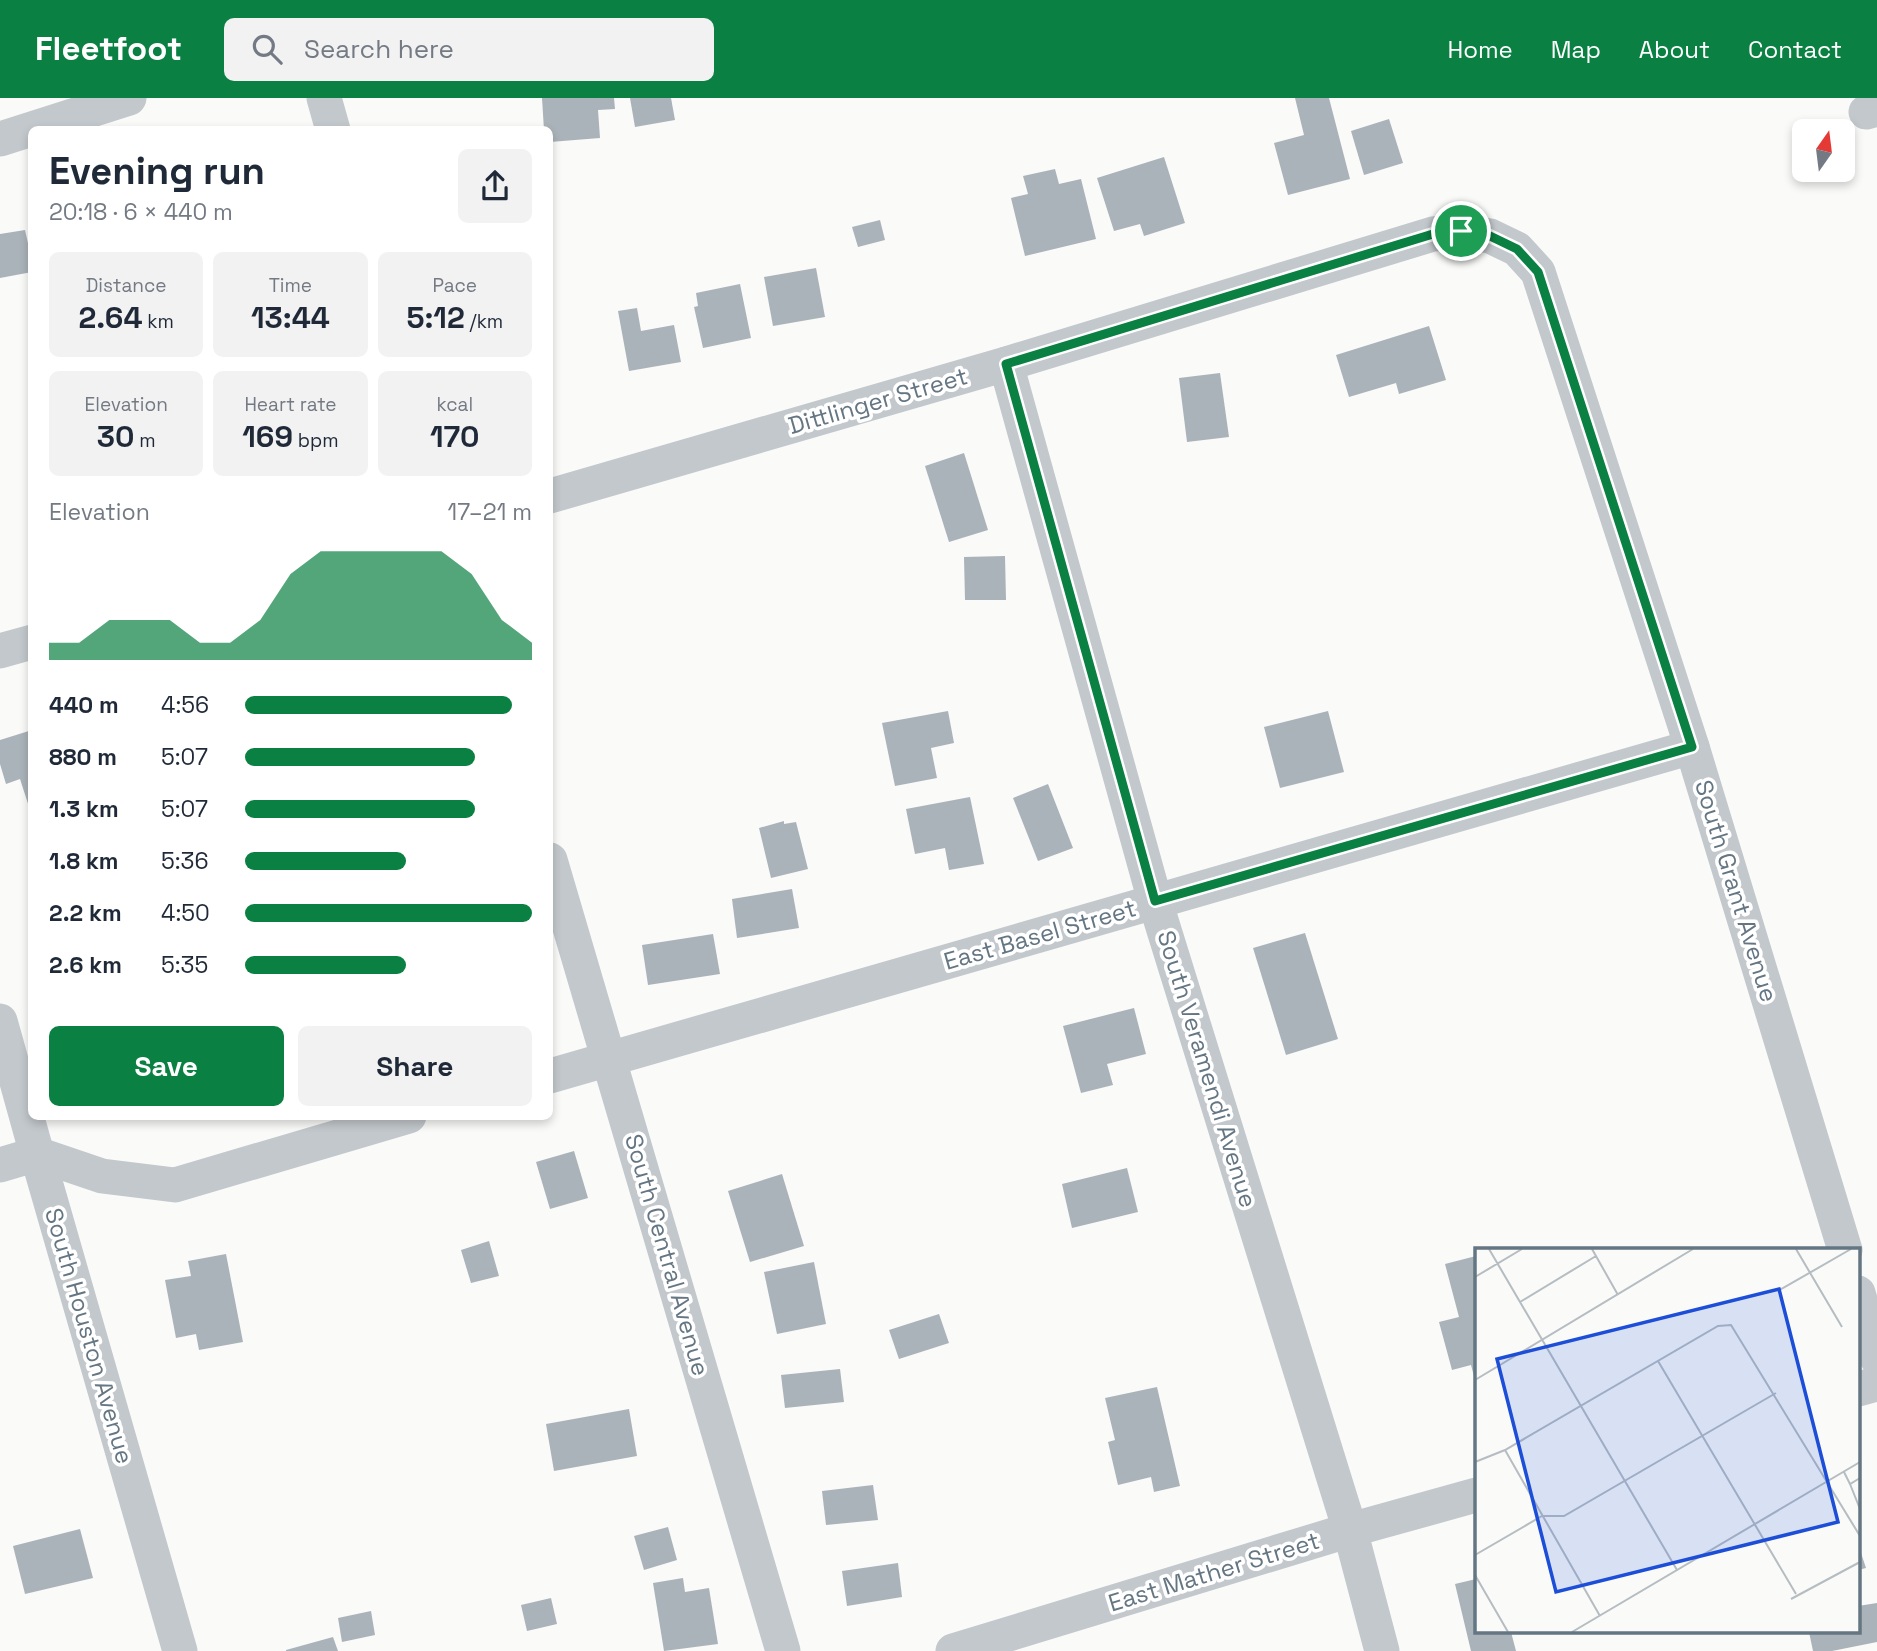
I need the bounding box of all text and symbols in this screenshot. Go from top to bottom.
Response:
search box [224,18,714,81]
text: Fleetfoot [35,28,182,70]
icon: search [248,30,286,68]
text: Search here [304,32,454,66]
text: Home [1447,34,1513,65]
text: Map [1551,34,1601,65]
text: About [1639,34,1710,65]
text: Contact [1748,34,1842,65]
north arrow [1792,119,1855,182]
map controls [1792,119,1855,182]
text: Evening run [49,147,265,195]
button: share [458,149,532,223]
text: 20:18 · 6 × 440 m [49,197,233,227]
pin [1431,201,1491,261]
icon: arrive [1442,212,1480,250]
text: Distance [86,273,167,298]
text: Time [269,273,312,298]
text: Pace [433,273,477,298]
text: 2.64 [78,298,142,337]
text: 13:44 [251,298,330,337]
text: 5:12 [406,298,465,337]
text: km [142,309,174,334]
text: /km [465,309,503,334]
street label: Dittlinger Street [785,360,971,441]
text: Elevation [85,392,168,417]
text: Heart rate [244,392,337,417]
text: kcal [436,392,473,417]
text: 30 [97,417,134,456]
text: 169 [242,417,293,456]
text: 170 [430,417,480,456]
text: m [134,428,156,453]
text: bpm [293,428,339,453]
text: Elevation [49,497,150,527]
text: 17–21 m [448,497,532,527]
text: 440 m [49,690,119,720]
text: 4:56 [161,690,209,720]
text: 880 m [49,742,117,772]
text: 5:07 [161,742,208,772]
street label: South Grant Avenue [1688,776,1785,1006]
text: 1.3 km [49,794,119,824]
text: 5:07 [161,794,208,824]
text: 1.8 km [49,846,119,876]
text: 5:36 [161,846,209,876]
street label: East Basel Street [940,892,1140,977]
text: 2.2 km [49,898,122,928]
text: 4:50 [161,898,210,928]
street label: South Veramendi Avenue [1151,927,1264,1211]
text: 2.6 km [49,950,122,980]
text: 5:35 [161,950,208,980]
button: Save [49,1026,284,1106]
button: Share [298,1026,532,1106]
street label: South Central Avenue [618,1130,717,1379]
street label: South Houston Avenue [38,1204,141,1467]
inset map [1475,1248,1860,1634]
street label: East Mather Street [1105,1525,1323,1618]

